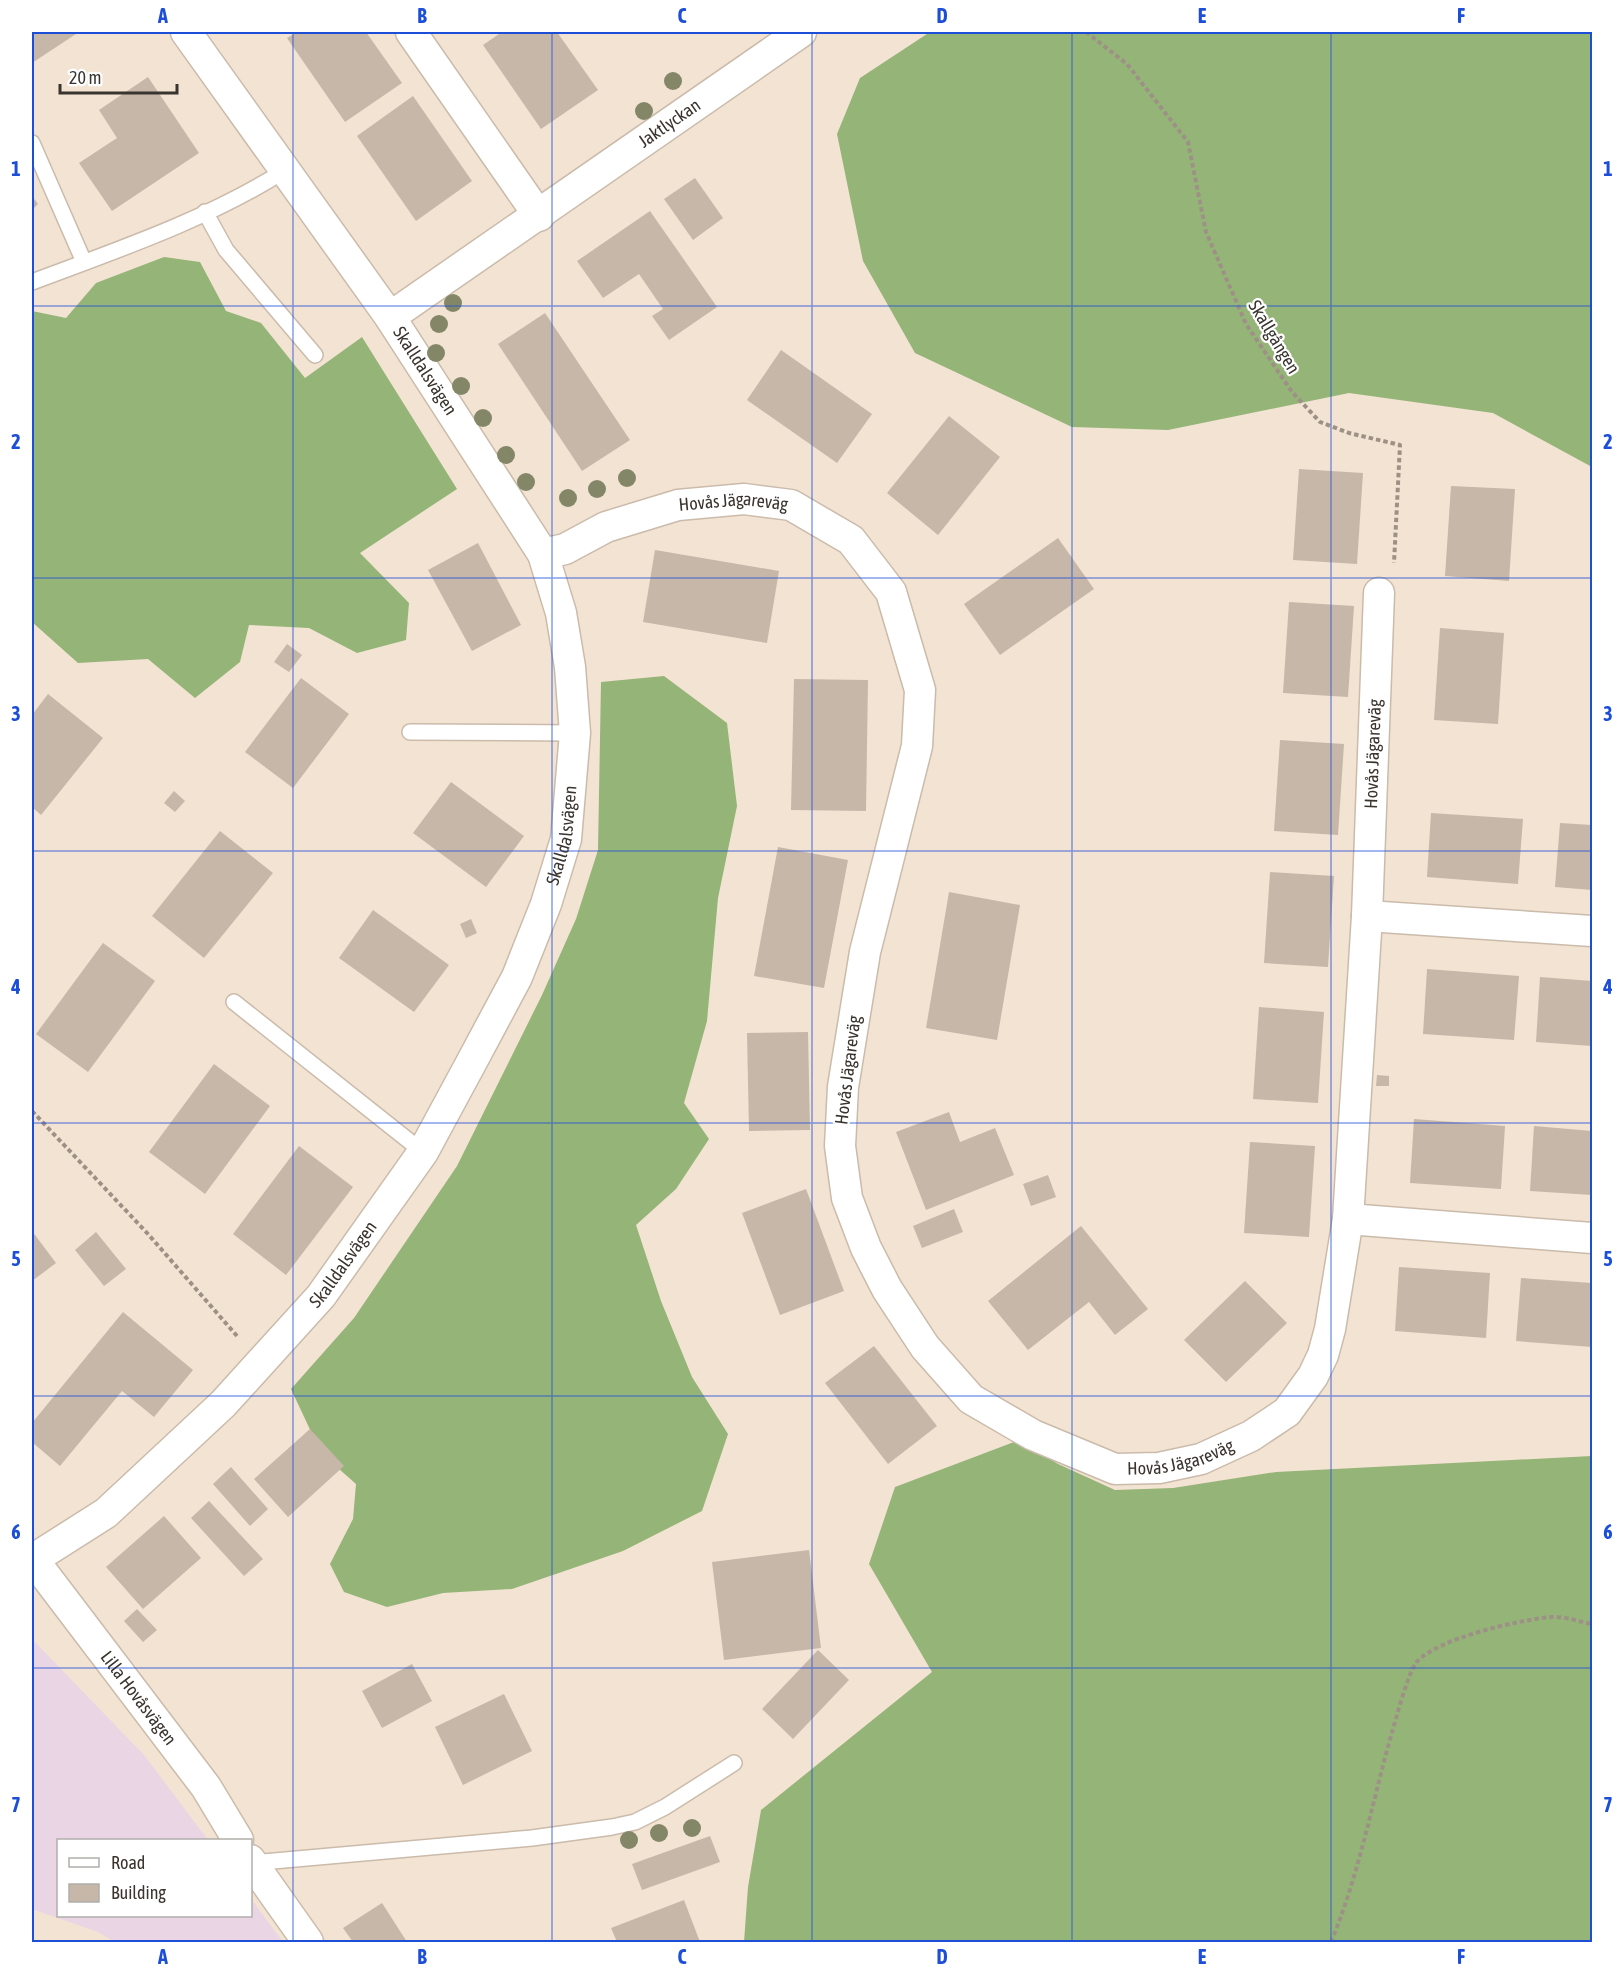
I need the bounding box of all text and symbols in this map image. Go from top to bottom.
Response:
text: A [157,4,168,27]
text: B [417,4,427,27]
text: C [678,4,687,27]
text: D [936,4,948,27]
text: E [1198,4,1207,27]
text: F [1457,4,1465,27]
scale bar [60,57,177,95]
text: 20 m [69,67,101,88]
street label: Jaktlyckan [634,94,704,152]
text: 1 [11,157,21,180]
text: 1 [1603,157,1613,180]
street label: Skallgången [1244,296,1305,377]
street label: Skalldalsvägen [389,323,462,419]
text: 2 [11,430,21,453]
text: 2 [1603,430,1613,453]
street label: Hovås Jägareväg [678,488,790,515]
street label: Hovås Jägareväg [1360,698,1385,809]
text: 3 [11,702,21,725]
text: 3 [1603,702,1613,725]
street label: Skalldalsvägen [541,785,580,888]
text: 4 [10,975,21,998]
text: 4 [1602,975,1613,998]
street label: Hovås Jägareväg [830,1014,865,1126]
street label: Skalldalsvägen [305,1217,381,1312]
text: 5 [11,1247,21,1270]
text: 5 [1603,1247,1613,1270]
street label: Hovås Jägareväg [1127,1434,1237,1479]
text: 6 [11,1520,21,1543]
text: 6 [1603,1520,1613,1543]
street label: Lilla Hovåsvägen [97,1647,181,1749]
text: 7 [11,1793,21,1816]
text: 7 [1603,1793,1613,1816]
legend [57,1839,252,1917]
text: Road [111,1852,145,1873]
text: Building [111,1882,166,1903]
text: A [157,1945,168,1968]
text: B [417,1945,427,1968]
text: C [678,1945,687,1968]
text: D [936,1945,948,1968]
text: E [1198,1945,1207,1968]
text: F [1457,1945,1465,1968]

